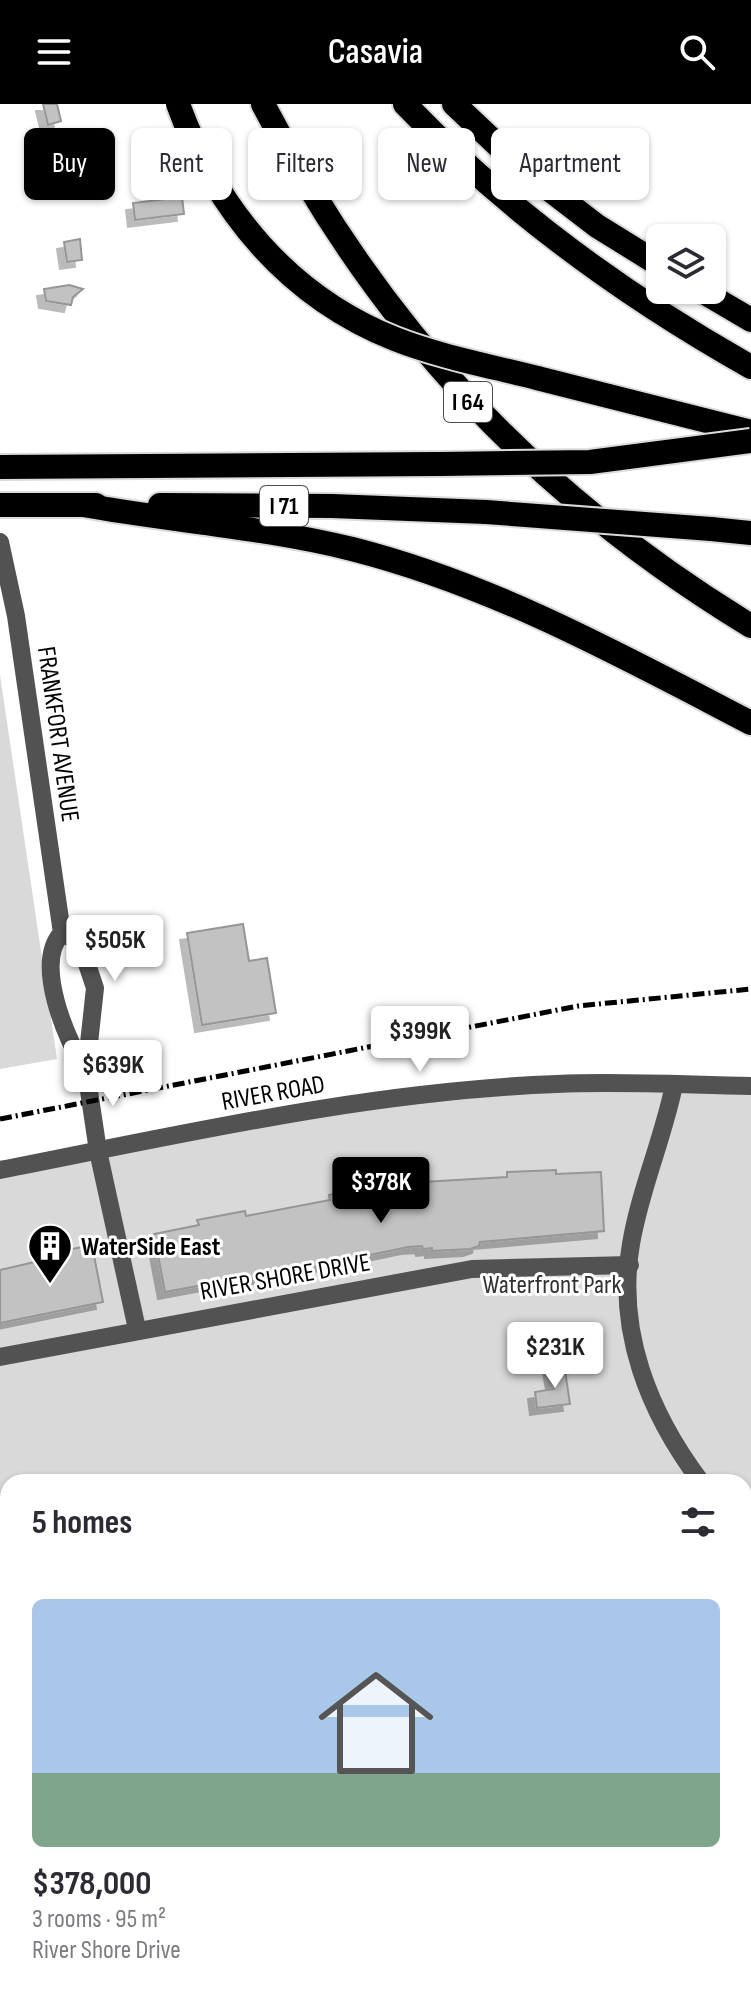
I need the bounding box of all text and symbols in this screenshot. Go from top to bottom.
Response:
icon: menu [32,30,76,74]
icon: search [675,30,719,74]
text: Casavia [328,31,423,74]
chip: Buy [24,128,115,200]
chip: Rent [131,128,232,200]
chip: Filters [248,128,362,200]
chip: New [378,128,475,200]
chip: Apartment [491,128,649,200]
map controls [646,224,726,304]
button: layers [646,224,726,304]
road number: I 64 [444,382,492,422]
road number: I 71 [260,486,308,526]
street label: FRANKFORT AVENUE [30,645,85,824]
pin: $505K [59,915,171,983]
text: $505K [84,925,146,956]
pin: $399K [364,1006,476,1074]
text: $399K [389,1016,451,1047]
pin: $639K [57,1040,169,1108]
text: $639K [82,1050,144,1081]
street label: RIVER ROAD [219,1069,327,1118]
pin: $378K [325,1157,437,1225]
text: $378K [350,1167,412,1198]
building icon: WaterSide East [26,1222,74,1285]
place label: WaterSide East [81,1232,221,1263]
street label: RIVER SHORE DRIVE [198,1247,373,1308]
park label: Waterfront Park [483,1270,622,1301]
pin: $231K [499,1322,611,1390]
text: $231K [525,1332,585,1363]
icon: filters [676,1500,720,1544]
text: 5 homes [32,1502,132,1543]
icon: home [304,1651,448,1795]
text: $378,000 [32,1863,151,1904]
text: 3 rooms · 95 m² [32,1904,166,1935]
text: River Shore Drive [32,1935,181,1966]

